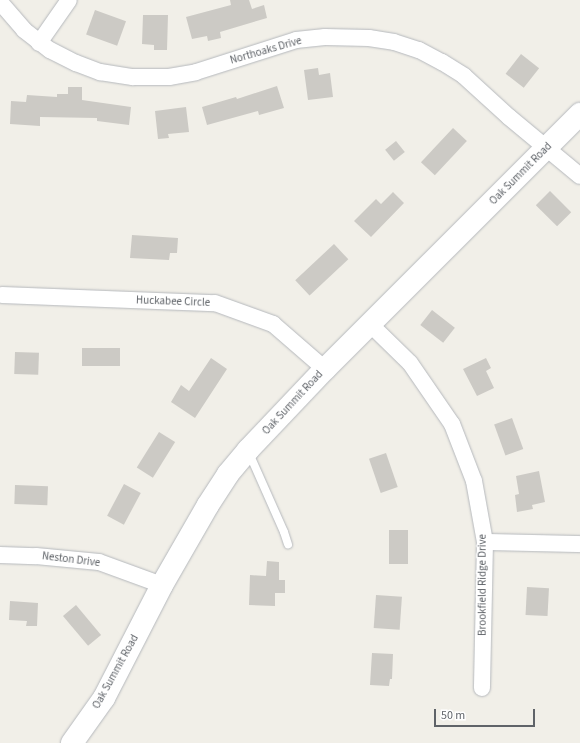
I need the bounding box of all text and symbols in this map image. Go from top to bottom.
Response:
street label: Northoaks Drive [229,34,303,68]
street label: Oak Summit Road [487,140,555,208]
street label: Huckabee Circle [136,294,210,310]
street label: Oak Summit Road [260,368,326,438]
street label: Brookfield Ridge Drive [476,534,490,636]
street label: Neston Drive [41,550,101,570]
street label: Oak Summit Road [90,633,142,711]
scale bar [436,701,537,727]
text: 50 m [441,707,465,724]

